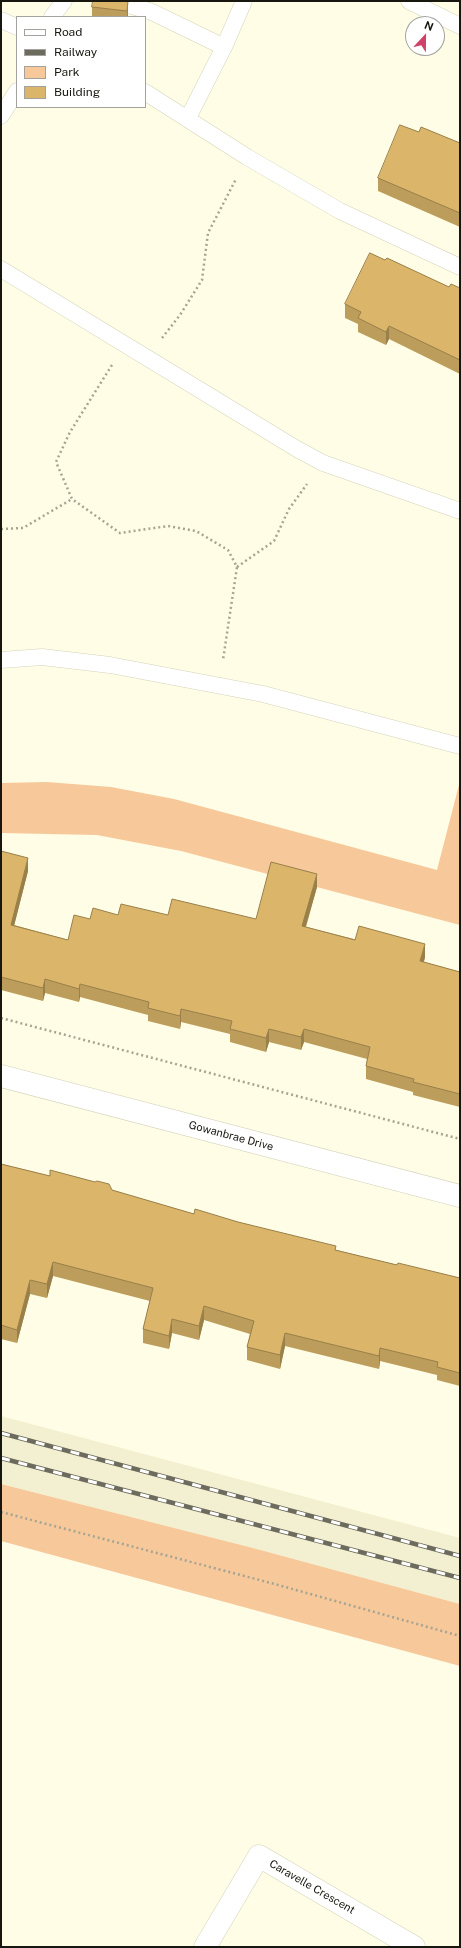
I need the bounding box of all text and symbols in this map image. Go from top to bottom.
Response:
legend [16,16,146,108]
north arrow [405,16,445,56]
text: N [423,19,435,33]
text: Road [54,25,82,39]
text: Railway [54,45,97,59]
text: Park [54,65,80,79]
text: Building [54,85,100,99]
street label: Gowanbrae Drive [187,1118,275,1154]
street label: Caravelle Crescent [267,1857,357,1917]

